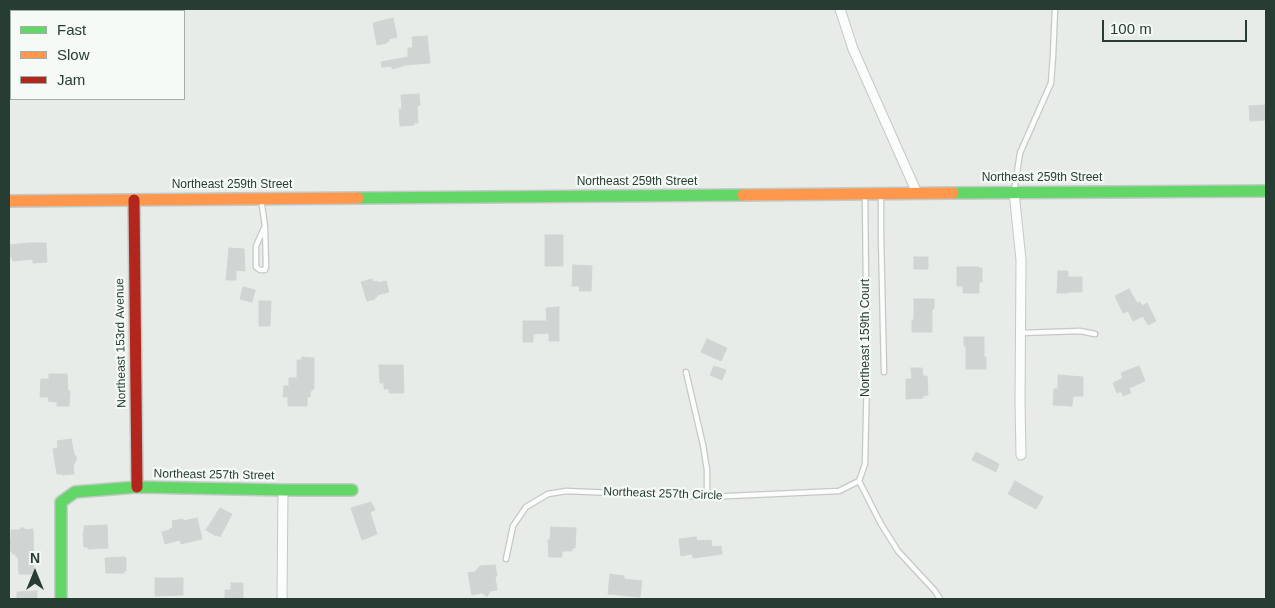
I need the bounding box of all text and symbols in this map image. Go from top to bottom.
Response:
legend [10,10,185,100]
scale bar [1105,10,1250,42]
text: 100 m [1110,20,1152,37]
text: Fast [57,21,86,38]
text: Slow [57,46,90,63]
text: Jam [57,71,85,88]
street label: Northeast 259th Street [982,171,1102,185]
street label: Northeast 259th Street [577,175,697,189]
street label: Northeast 259th Street [172,178,292,192]
street label: Northeast 153rd Avenue [113,278,129,408]
street label: Northeast 159th Court [859,279,873,397]
street label: Northeast 257th Street [154,467,274,483]
street label: Northeast 257th Circle [603,485,723,503]
north arrow [10,548,60,598]
text: N [30,550,40,566]

